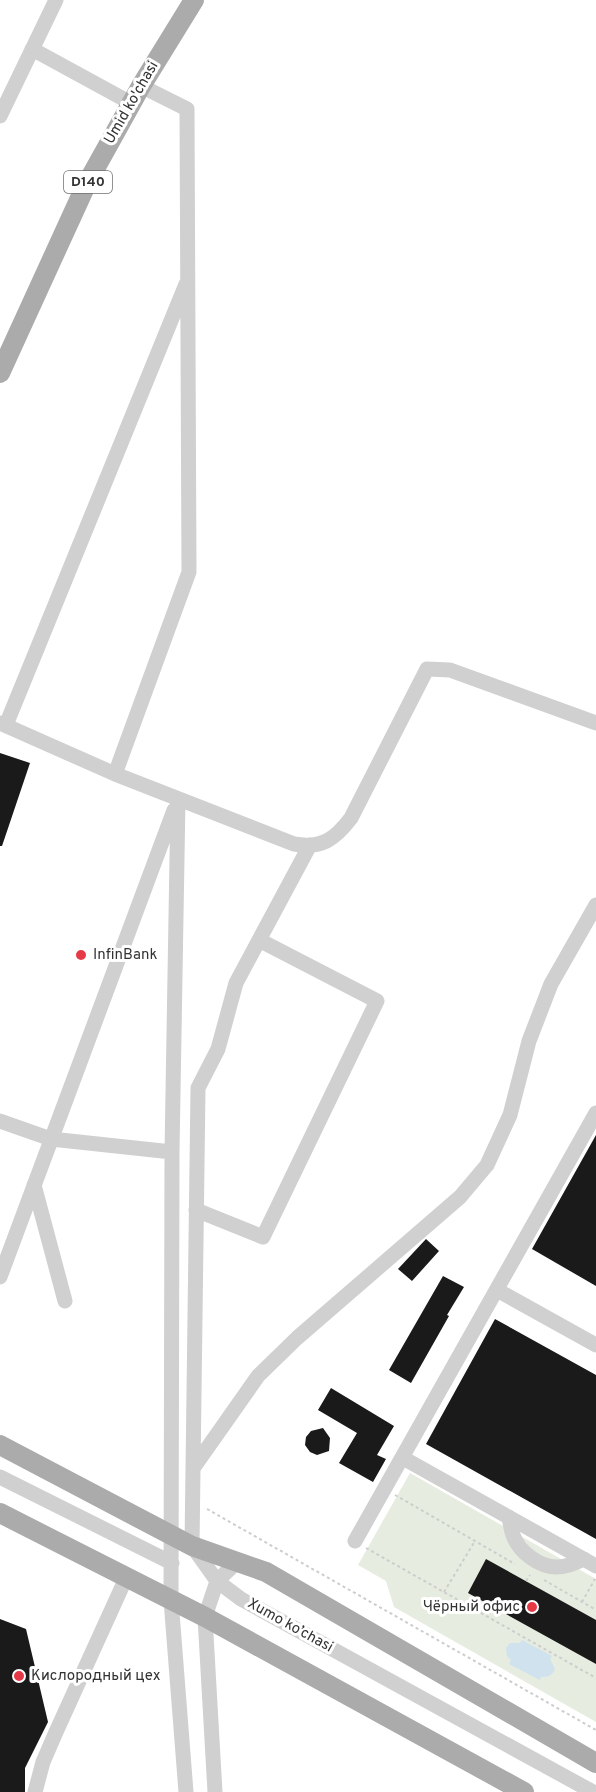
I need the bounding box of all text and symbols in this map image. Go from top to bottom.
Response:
street label: Umid ko'chasi [101,58,163,148]
road number: D140 [64,171,112,193]
place label: InfinBank [93,946,157,965]
marker: InfinBank [74,948,88,962]
street label: Xumo ko’chasi [244,1595,336,1657]
place label: Чёрный офис [423,1598,520,1617]
marker: Чёрный офис [525,1600,539,1614]
place label: Кислородный цех [31,1667,161,1686]
marker: Кислородный цех [12,1669,26,1683]

